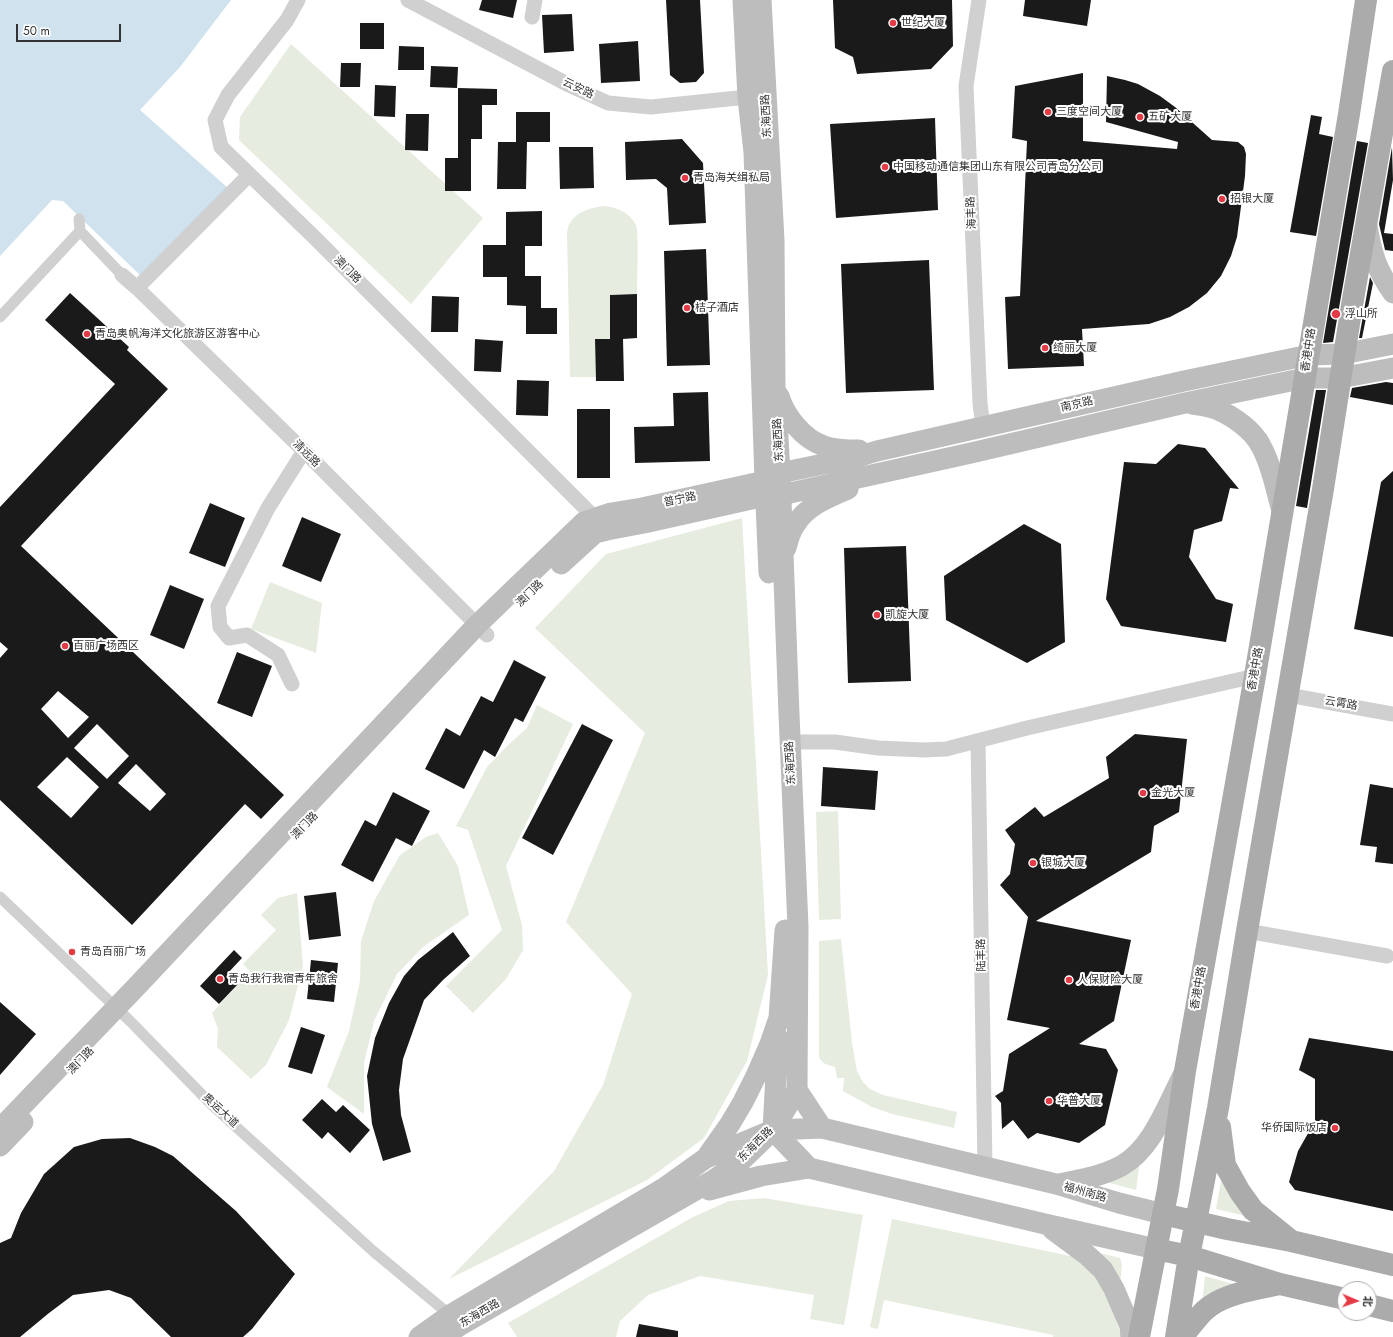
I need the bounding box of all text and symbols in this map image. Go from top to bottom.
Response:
scale bar [18,16,123,42]
place label: 世纪大厦 [901,16,945,30]
marker: 世纪大厦 [888,18,898,28]
text: 50 m [23,22,50,40]
street label: 云安路 [560,76,596,102]
street label: 东海西路 [759,94,775,138]
place label: 三度空间大厦 [1056,105,1122,119]
marker: 三度空间大厦 [1043,107,1053,117]
place label: 五矿大厦 [1148,110,1192,124]
marker: 五矿大厦 [1135,112,1145,122]
place label: 中国移动通信集团山东有限公司青岛分公司 [893,160,1102,174]
marker: 中国移动通信集团山东有限公司青岛分公司 [880,162,890,172]
place label: 青岛海关缉私局 [693,171,770,185]
marker: 青岛海关缉私局 [680,173,690,183]
place label: 招银大厦 [1230,192,1274,206]
marker: 招银大厦 [1217,194,1227,204]
street label: 海丰路 [965,196,979,230]
street label: 澳门路 [331,254,363,286]
place label: 桔子酒店 [695,301,739,315]
marker: 桔子酒店 [682,303,692,313]
place label: 浮山所 [1345,307,1378,321]
marker: 浮山所 [1330,308,1342,320]
place label: 青岛奥帆海洋文化旅游区游客中心 [95,327,260,341]
street label: 香港中路 [1299,327,1319,373]
marker: 青岛奥帆海洋文化旅游区游客中心 [82,329,92,339]
place label: 绮丽大厦 [1053,341,1097,355]
marker: 绮丽大厦 [1040,343,1050,353]
street label: 南京路 [1059,395,1095,415]
street label: 东海西路 [771,418,787,462]
street label: 清远路 [290,438,322,470]
street label: 普宁路 [662,490,698,510]
street label: 澳门路 [514,578,546,610]
place label: 凯旋大厦 [885,608,929,622]
marker: 凯旋大厦 [872,610,882,620]
place label: 百丽广场西区 [73,639,139,653]
marker: 百丽广场西区 [60,641,70,651]
street label: 香港中路 [1246,646,1266,692]
street label: 云霄路 [1324,695,1358,713]
street label: 东海西路 [783,741,799,785]
place label: 金光大厦 [1151,786,1195,800]
marker: 金光大厦 [1138,788,1148,798]
street label: 澳门路 [289,810,321,842]
place label: 银城大厦 [1041,856,1085,870]
marker: 银城大厦 [1028,858,1038,868]
street label: 陆丰路 [975,938,989,972]
place label: 青岛百丽广场 [80,945,146,959]
marker: 青岛百丽广场 [67,947,77,957]
street label: 香港中路 [1189,965,1209,1011]
place label: 青岛我行我宿青年旅舍 [228,972,338,986]
place label: 人保财险大厦 [1077,973,1143,987]
marker: 青岛我行我宿青年旅舍 [215,974,225,984]
marker: 人保财险大厦 [1064,975,1074,985]
street label: 澳门路 [65,1045,97,1077]
street label: 奥运大道 [199,1091,241,1131]
place label: 华普大厦 [1057,1094,1101,1108]
marker: 华普大厦 [1044,1096,1054,1106]
place label: 华侨国际饭店 [1261,1121,1327,1135]
marker: 华侨国际饭店 [1330,1123,1340,1133]
street label: 东海西路 [736,1125,776,1165]
street label: 福州南路 [1062,1181,1108,1205]
north arrow [1337,1281,1377,1321]
text: 北 [1360,1296,1376,1307]
street label: 东海西路 [458,1297,502,1331]

